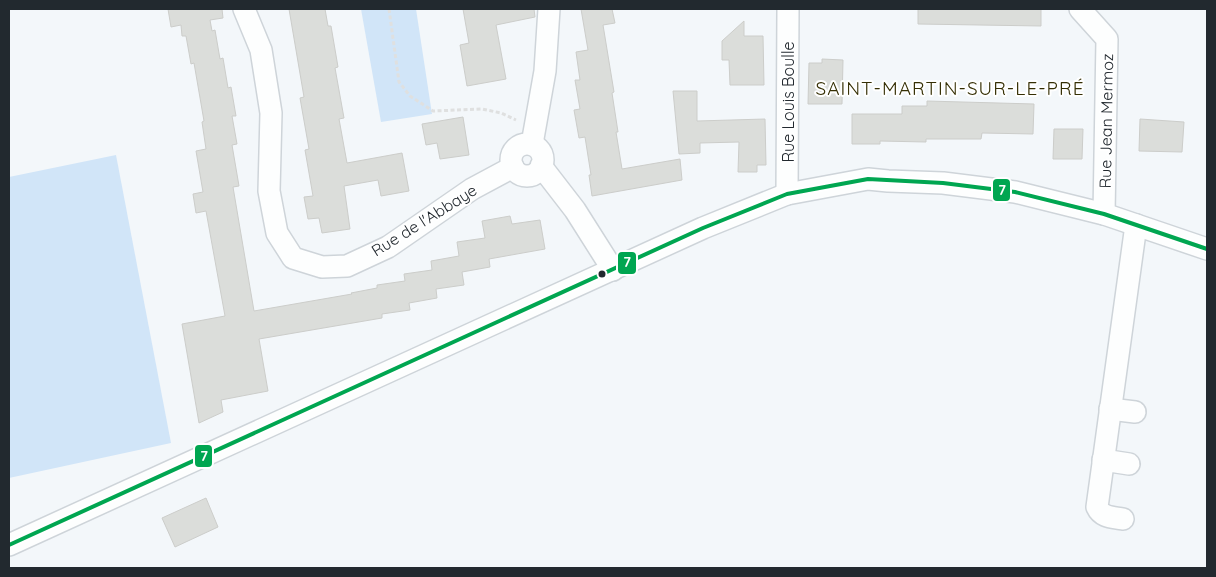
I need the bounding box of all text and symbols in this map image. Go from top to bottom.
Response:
street label: Rue Louis Boulle [778,41,798,163]
street label: Rue Jean Mermoz [1095,53,1117,189]
district label: SAINT-MARTIN-SUR-LE-PRÉ [816,76,1084,100]
line badge: 7 [992,178,1011,202]
street label: Rue de l'Abbaye [368,180,480,260]
text: 7 [998,181,1006,199]
line badge: 7 [617,251,637,275]
text: 7 [623,253,631,271]
unlabelled marker [597,269,607,279]
line badge: 7 [194,444,213,468]
text: 7 [200,447,208,465]

